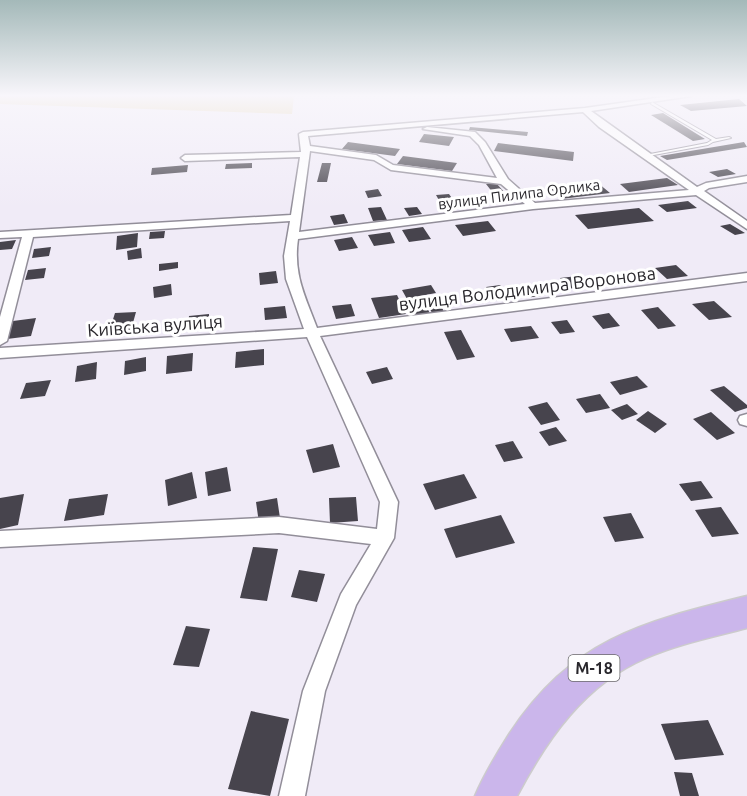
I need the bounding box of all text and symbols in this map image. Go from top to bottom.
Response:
street label: вулиця Пилипа Орлика [437,176,601,212]
street label: вулиця Володимира Воронова [397,262,657,314]
street label: Київська вулиця [87,310,223,340]
road number: М-18 [568,655,620,681]

